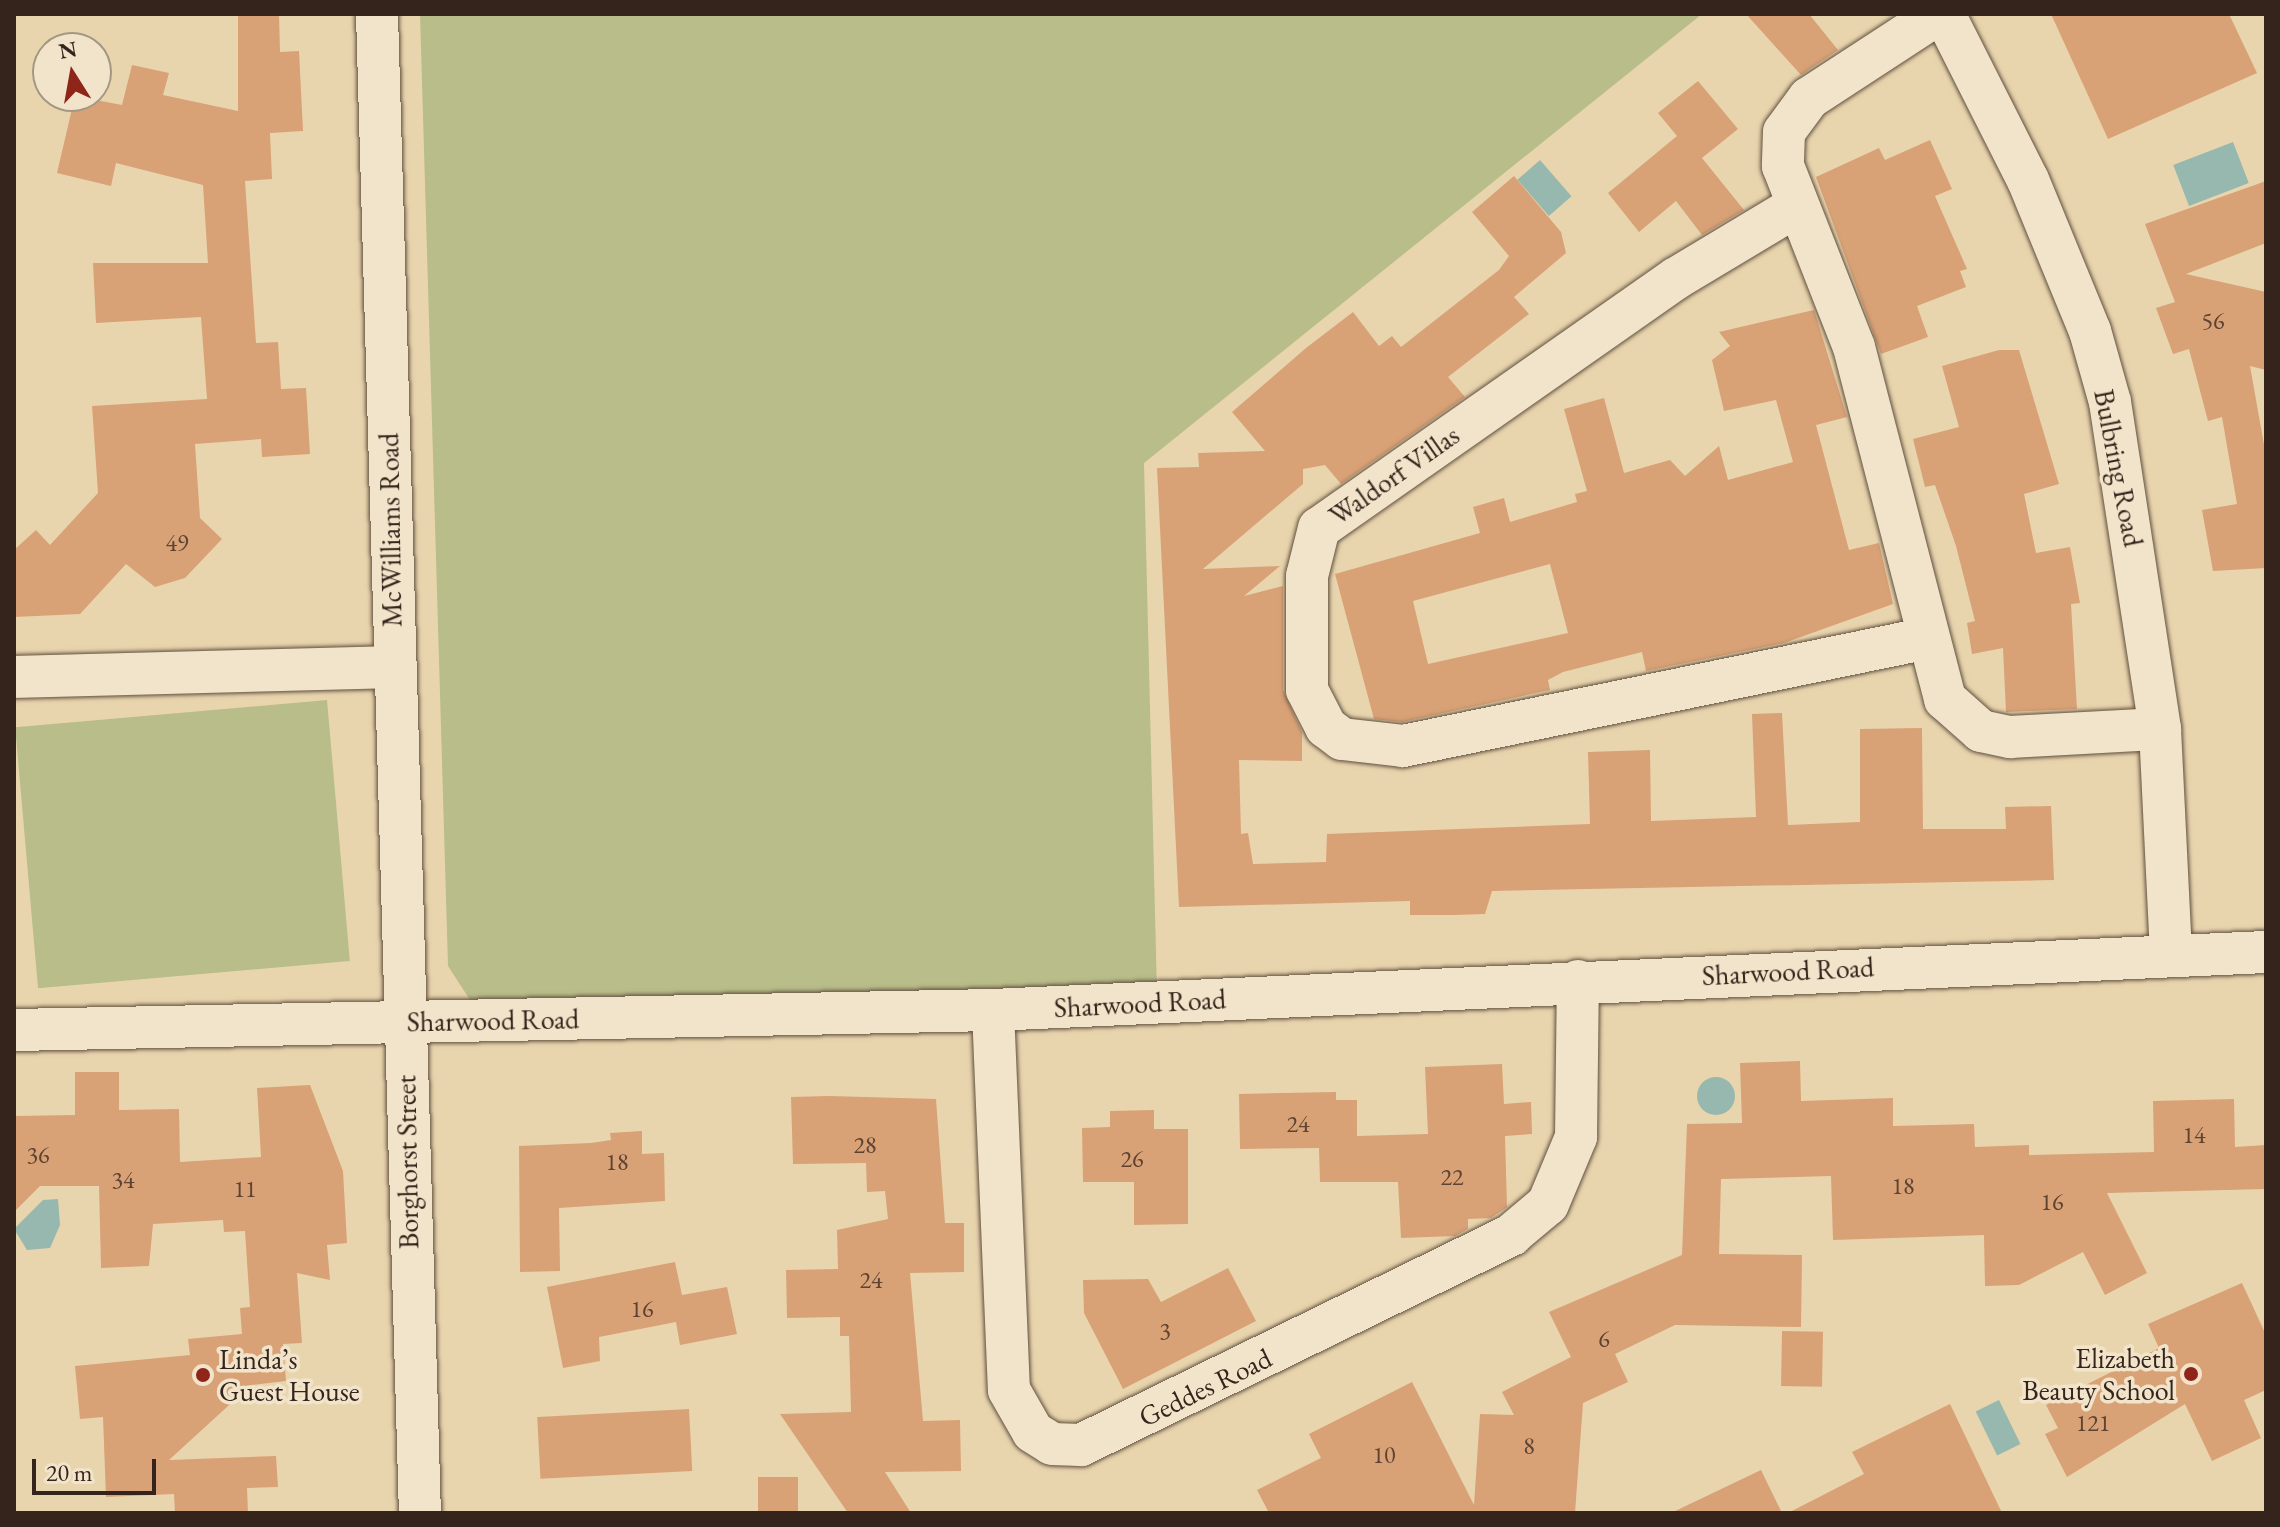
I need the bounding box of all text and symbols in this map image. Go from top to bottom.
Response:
north arrow [32,32,112,112]
text: N [56,34,79,66]
house number: 56 [2201,307,2225,335]
street label: Bulbring Road [2087,386,2151,550]
street label: Waldorf Villas [1322,418,1466,532]
street label: McWilliams Road [372,432,408,628]
house number: 49 [165,529,189,557]
street label: Sharwood Road [1701,950,1875,992]
street label: Sharwood Road [1053,982,1227,1024]
street label: Sharwood Road [406,1002,580,1038]
street label: Borghorst Street [389,1075,425,1249]
house number: 24 [1286,1110,1310,1138]
house number: 14 [2182,1121,2206,1149]
house number: 28 [853,1131,877,1159]
house number: 36 [26,1141,50,1169]
house number: 26 [1120,1145,1144,1173]
house number: 18 [605,1148,629,1176]
house number: 22 [1440,1163,1464,1191]
house number: 34 [111,1166,135,1194]
house number: 18 [1891,1172,1915,1200]
house number: 11 [233,1175,257,1203]
house number: 16 [2040,1188,2064,1216]
house number: 24 [859,1266,883,1294]
house number: 16 [630,1295,654,1323]
house number: 3 [1159,1317,1171,1345]
house number: 6 [1598,1325,1610,1353]
street label: Geddes Road [1133,1340,1277,1434]
place label: Elizabeth Beauty School [2022,1341,2175,1407]
place label: Linda’s Guest House [219,1342,360,1408]
marker: Elizabeth Beauty School [2182,1365,2200,1383]
marker: Linda’s Guest House [194,1366,212,1384]
house number: 121 [2076,1409,2110,1437]
house number: 8 [1523,1432,1535,1460]
house number: 10 [1372,1441,1396,1469]
scale bar [36,1443,160,1493]
text: 20 m [46,1457,93,1488]

